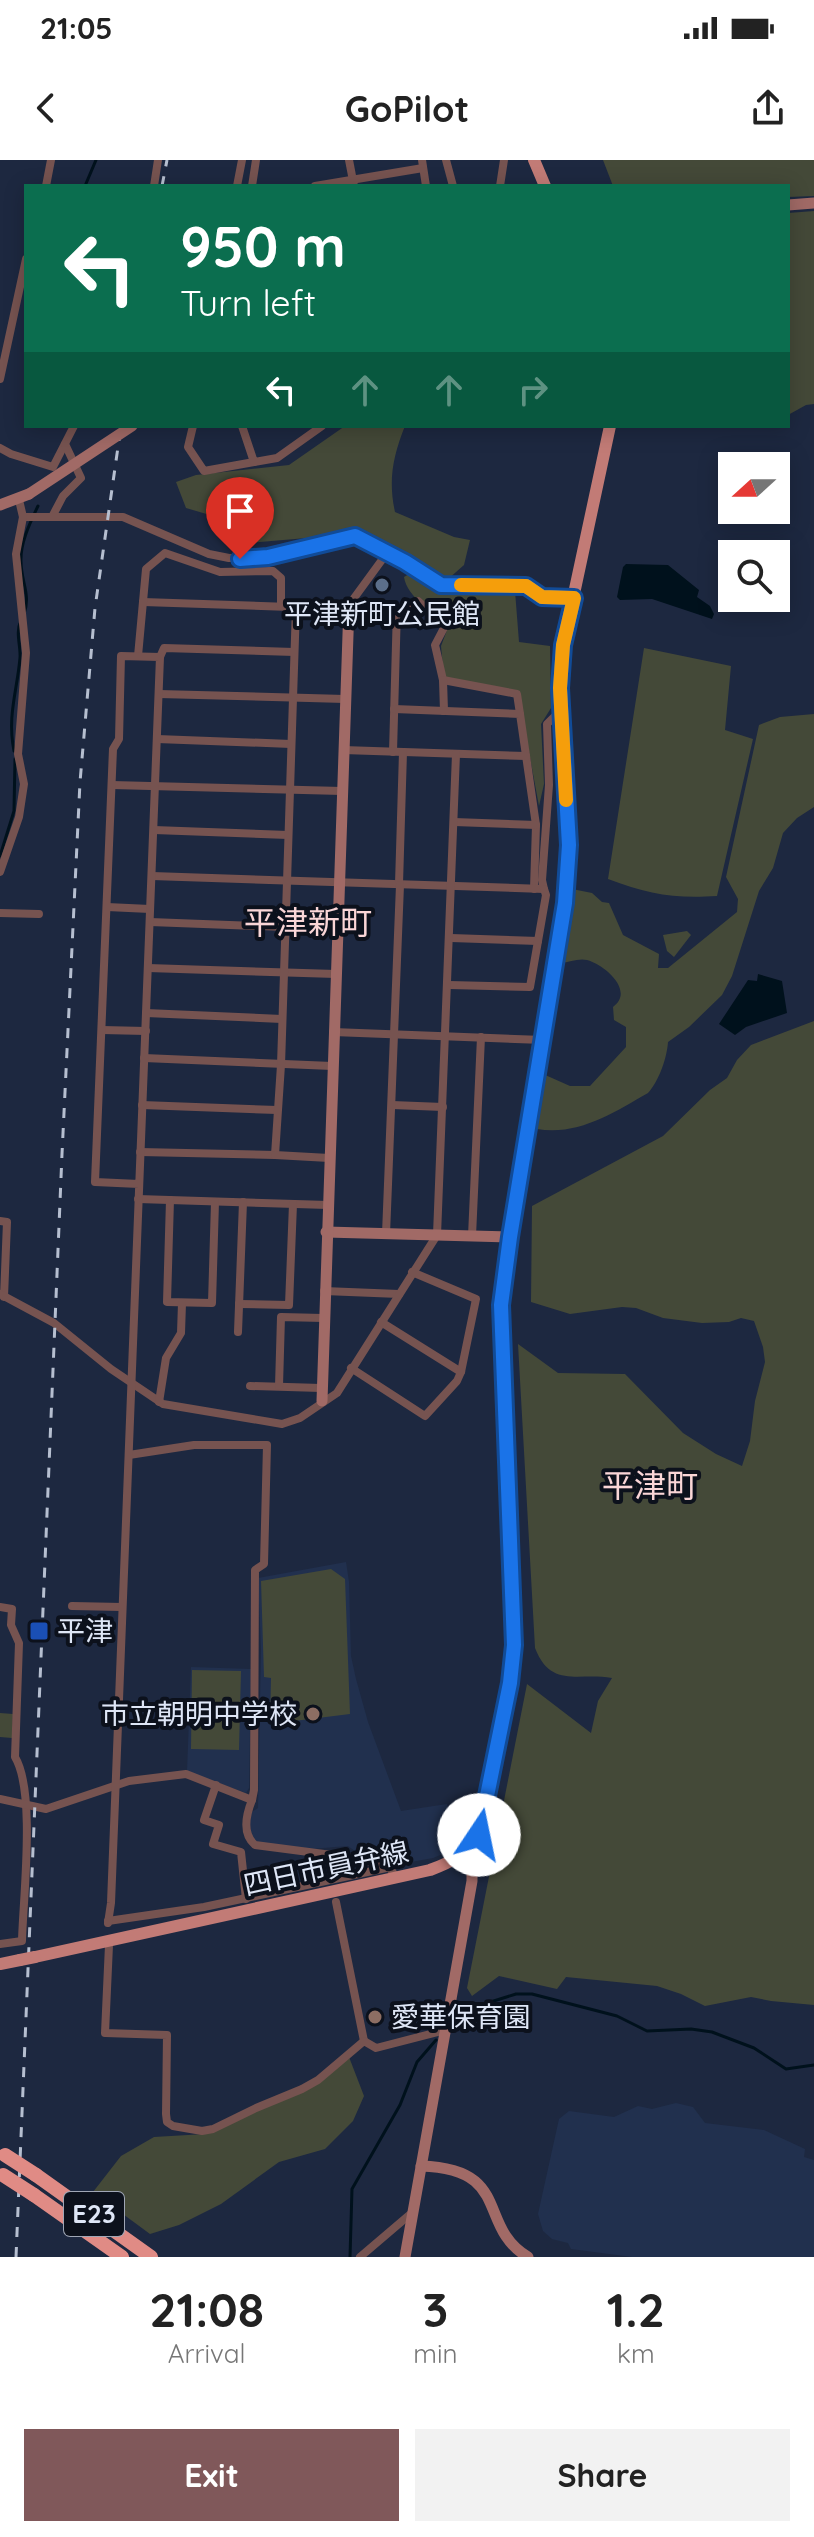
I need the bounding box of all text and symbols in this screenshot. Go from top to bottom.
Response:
text: 21:05 [40,9,113,47]
icon: back [24,86,68,130]
text: GoPilot [345,86,469,131]
icon: share [746,86,790,130]
text: 950 m [180,211,346,281]
icon: left [48,216,152,320]
text: Turn left [180,280,316,325]
icon: left [259,368,303,412]
icon: ahead [343,368,387,412]
icon: ahead [427,368,471,412]
icon: right [511,368,555,412]
north arrow [718,452,790,524]
map controls [718,452,790,612]
pin [206,477,274,559]
icon: arrive [218,489,262,533]
button: search [718,540,790,612]
marker: 平津新町公民館 [373,576,391,594]
place label: 平津新町公民館 [284,596,480,631]
district label: 平津新町 [244,902,372,942]
district label: 平津町 [602,1465,698,1505]
place label: 平津 [57,1613,113,1648]
marker: 平津 [28,1620,50,1642]
place label: 市立朝明中学校 [101,1696,297,1731]
marker: 市立朝明中学校 [304,1705,322,1723]
position arrow [437,1793,521,1877]
street label: 四日市員弁線 [240,1833,412,1902]
place label: 愛華保育園 [391,1999,531,2034]
marker: 愛華保育園 [366,2008,384,2026]
road number: E23 [64,2192,124,2236]
text: 21:08 [149,2279,264,2339]
text: 3 [423,2279,448,2339]
text: 1.2 [607,2279,665,2339]
text: Arrival [168,2337,246,2370]
text: min [413,2337,458,2370]
text: km [617,2337,655,2370]
button: Exit [24,2429,399,2521]
button: Share [415,2429,790,2521]

